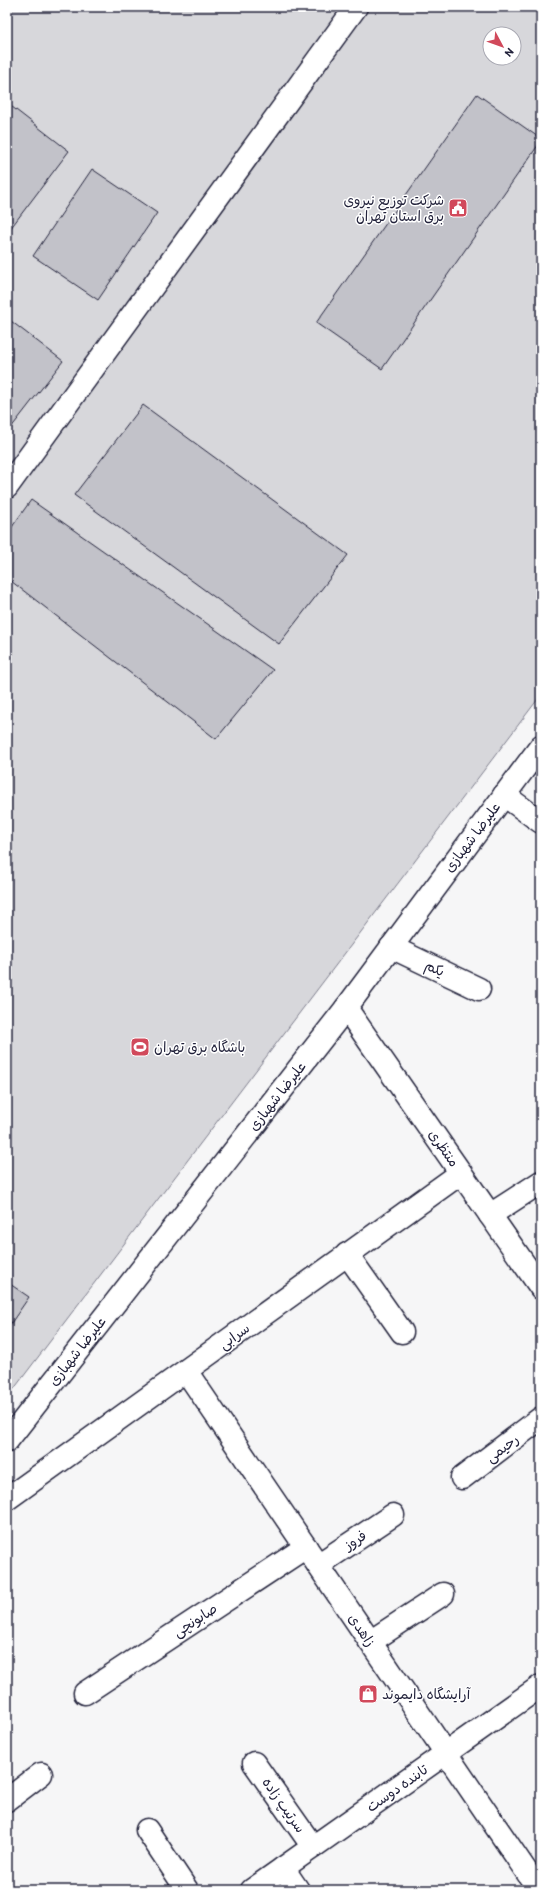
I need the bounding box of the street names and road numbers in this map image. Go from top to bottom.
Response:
street label: علیرضا شهبازی [441,799,504,876]
street label: یکم [421,956,447,982]
street label: علیرضا شهبازی [245,1058,310,1134]
street label: منتظری [425,1126,463,1170]
street label: علیرضا شهبازی [45,1313,110,1389]
street label: سرابی [216,1320,253,1353]
street label: رحیمی [483,1431,522,1466]
street label: فروز [340,1527,370,1554]
street label: صابونچی [170,1600,221,1642]
street label: زاهدی [344,1611,379,1650]
street label: تابنده دوست [363,1761,432,1816]
street label: سرتیپ زاده [258,1774,309,1837]

